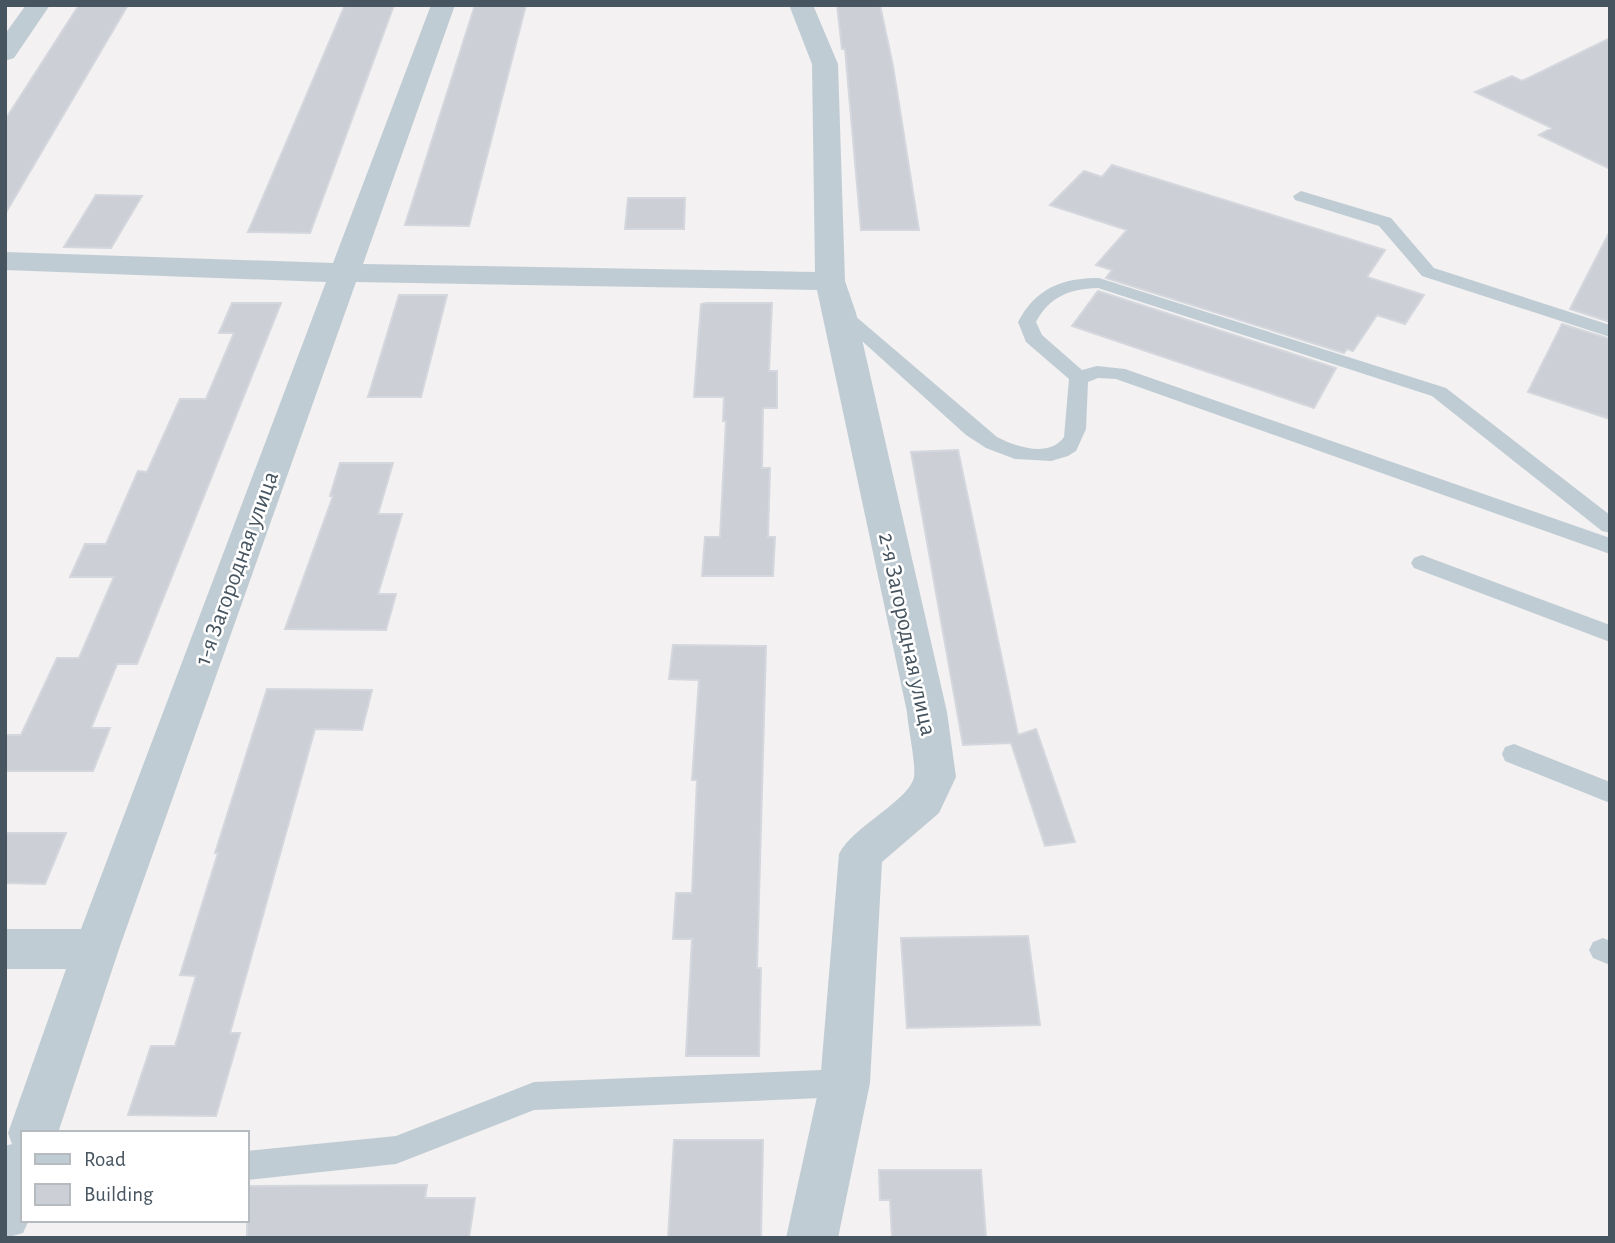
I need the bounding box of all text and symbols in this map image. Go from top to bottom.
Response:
street label: 1-я Загородная улица [191,468,283,668]
street label: 2-я Загородная улица [874,531,940,738]
legend [21,1131,248,1222]
text: Road [84,1149,126,1170]
text: Building [84,1184,154,1205]

